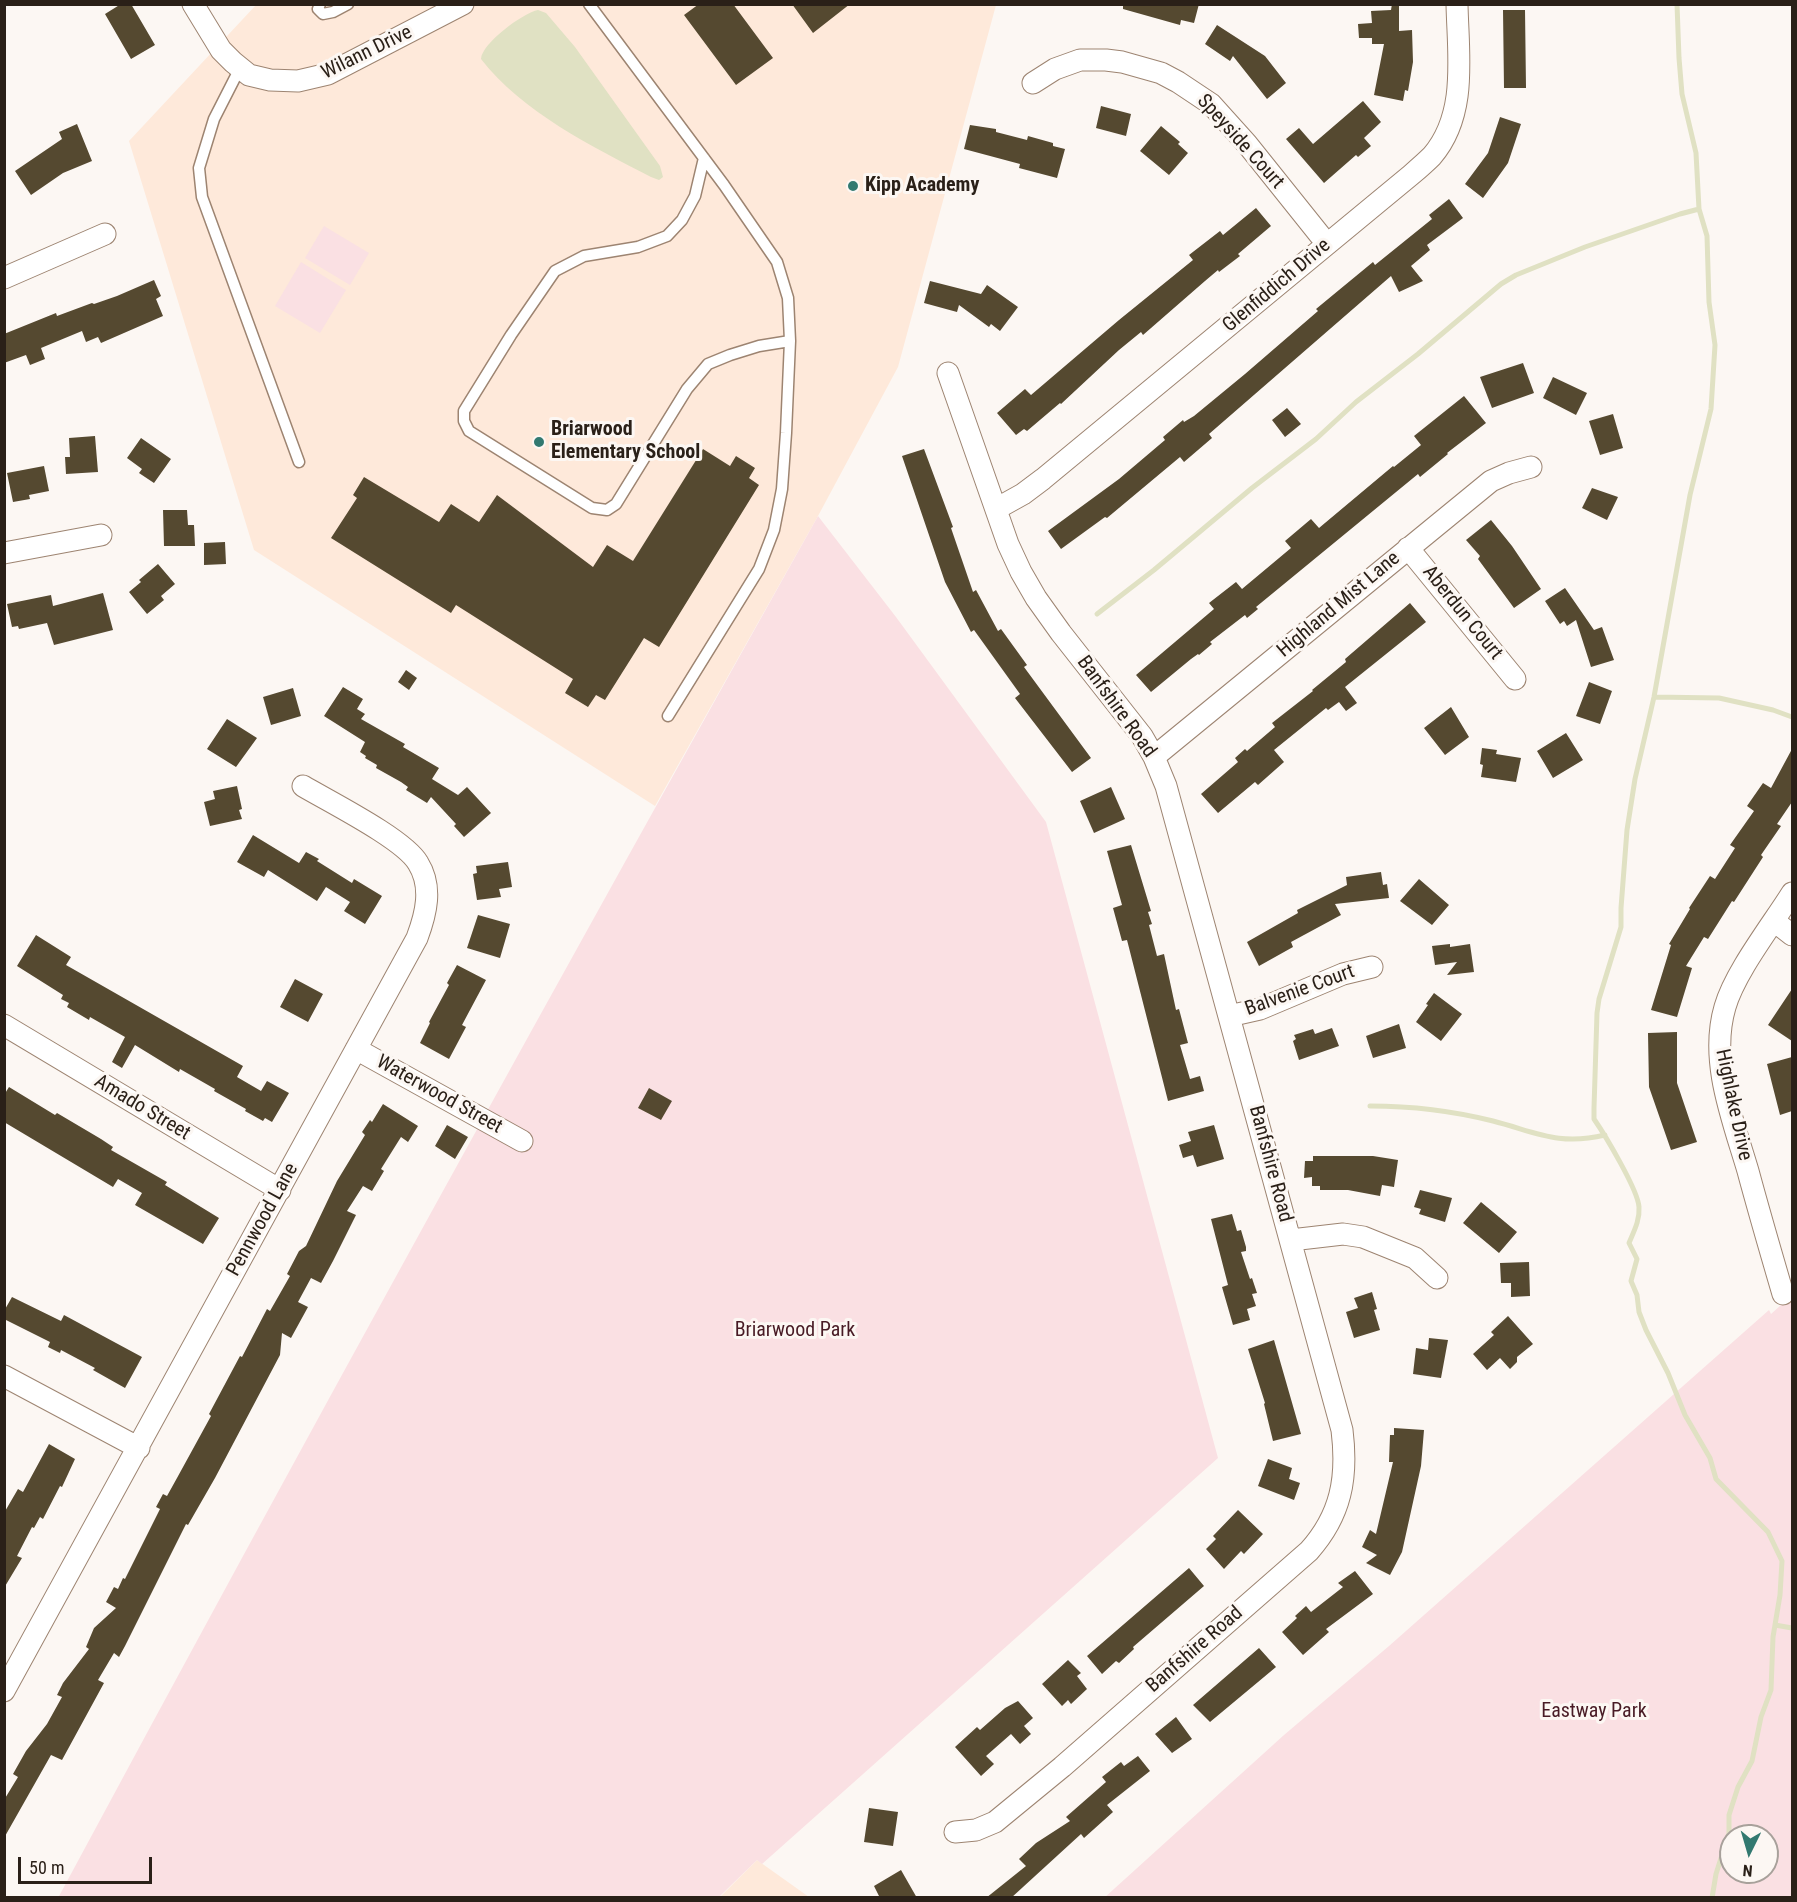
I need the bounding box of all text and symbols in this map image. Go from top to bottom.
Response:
street label: Wilann Drive [318,21,416,85]
street label: Speyside Court [1191,90,1289,194]
place label: Kipp Academy [865,174,979,198]
marker: Kipp Academy [846,179,860,193]
street label: Glenfiddich Drive [1218,234,1336,338]
place label: Briarwood Elementary School [551,418,700,465]
marker: Briarwood Elementary School [532,435,546,449]
street label: Highland Mist Lane [1273,547,1405,663]
street label: Aberdun Court [1417,561,1507,665]
street label: Banfshire Road [1071,651,1161,763]
street label: Balvenie Court [1242,960,1358,1022]
street label: Highlake Drive [1709,1047,1757,1163]
street label: Waterwood Street [372,1050,506,1140]
street label: Amado Street [90,1070,194,1146]
street label: Banfshire Road [1243,1103,1297,1225]
street label: Pennwood Lane [222,1159,304,1281]
park label: Briarwood Park [735,1319,855,1343]
street label: Banfshire Road [1142,1602,1248,1698]
park label: Eastway Park [1541,1700,1647,1724]
north arrow [1719,1824,1779,1884]
scale bar [21,1845,154,1883]
text: 50 m [29,1857,64,1878]
text: N [1742,1861,1753,1880]

